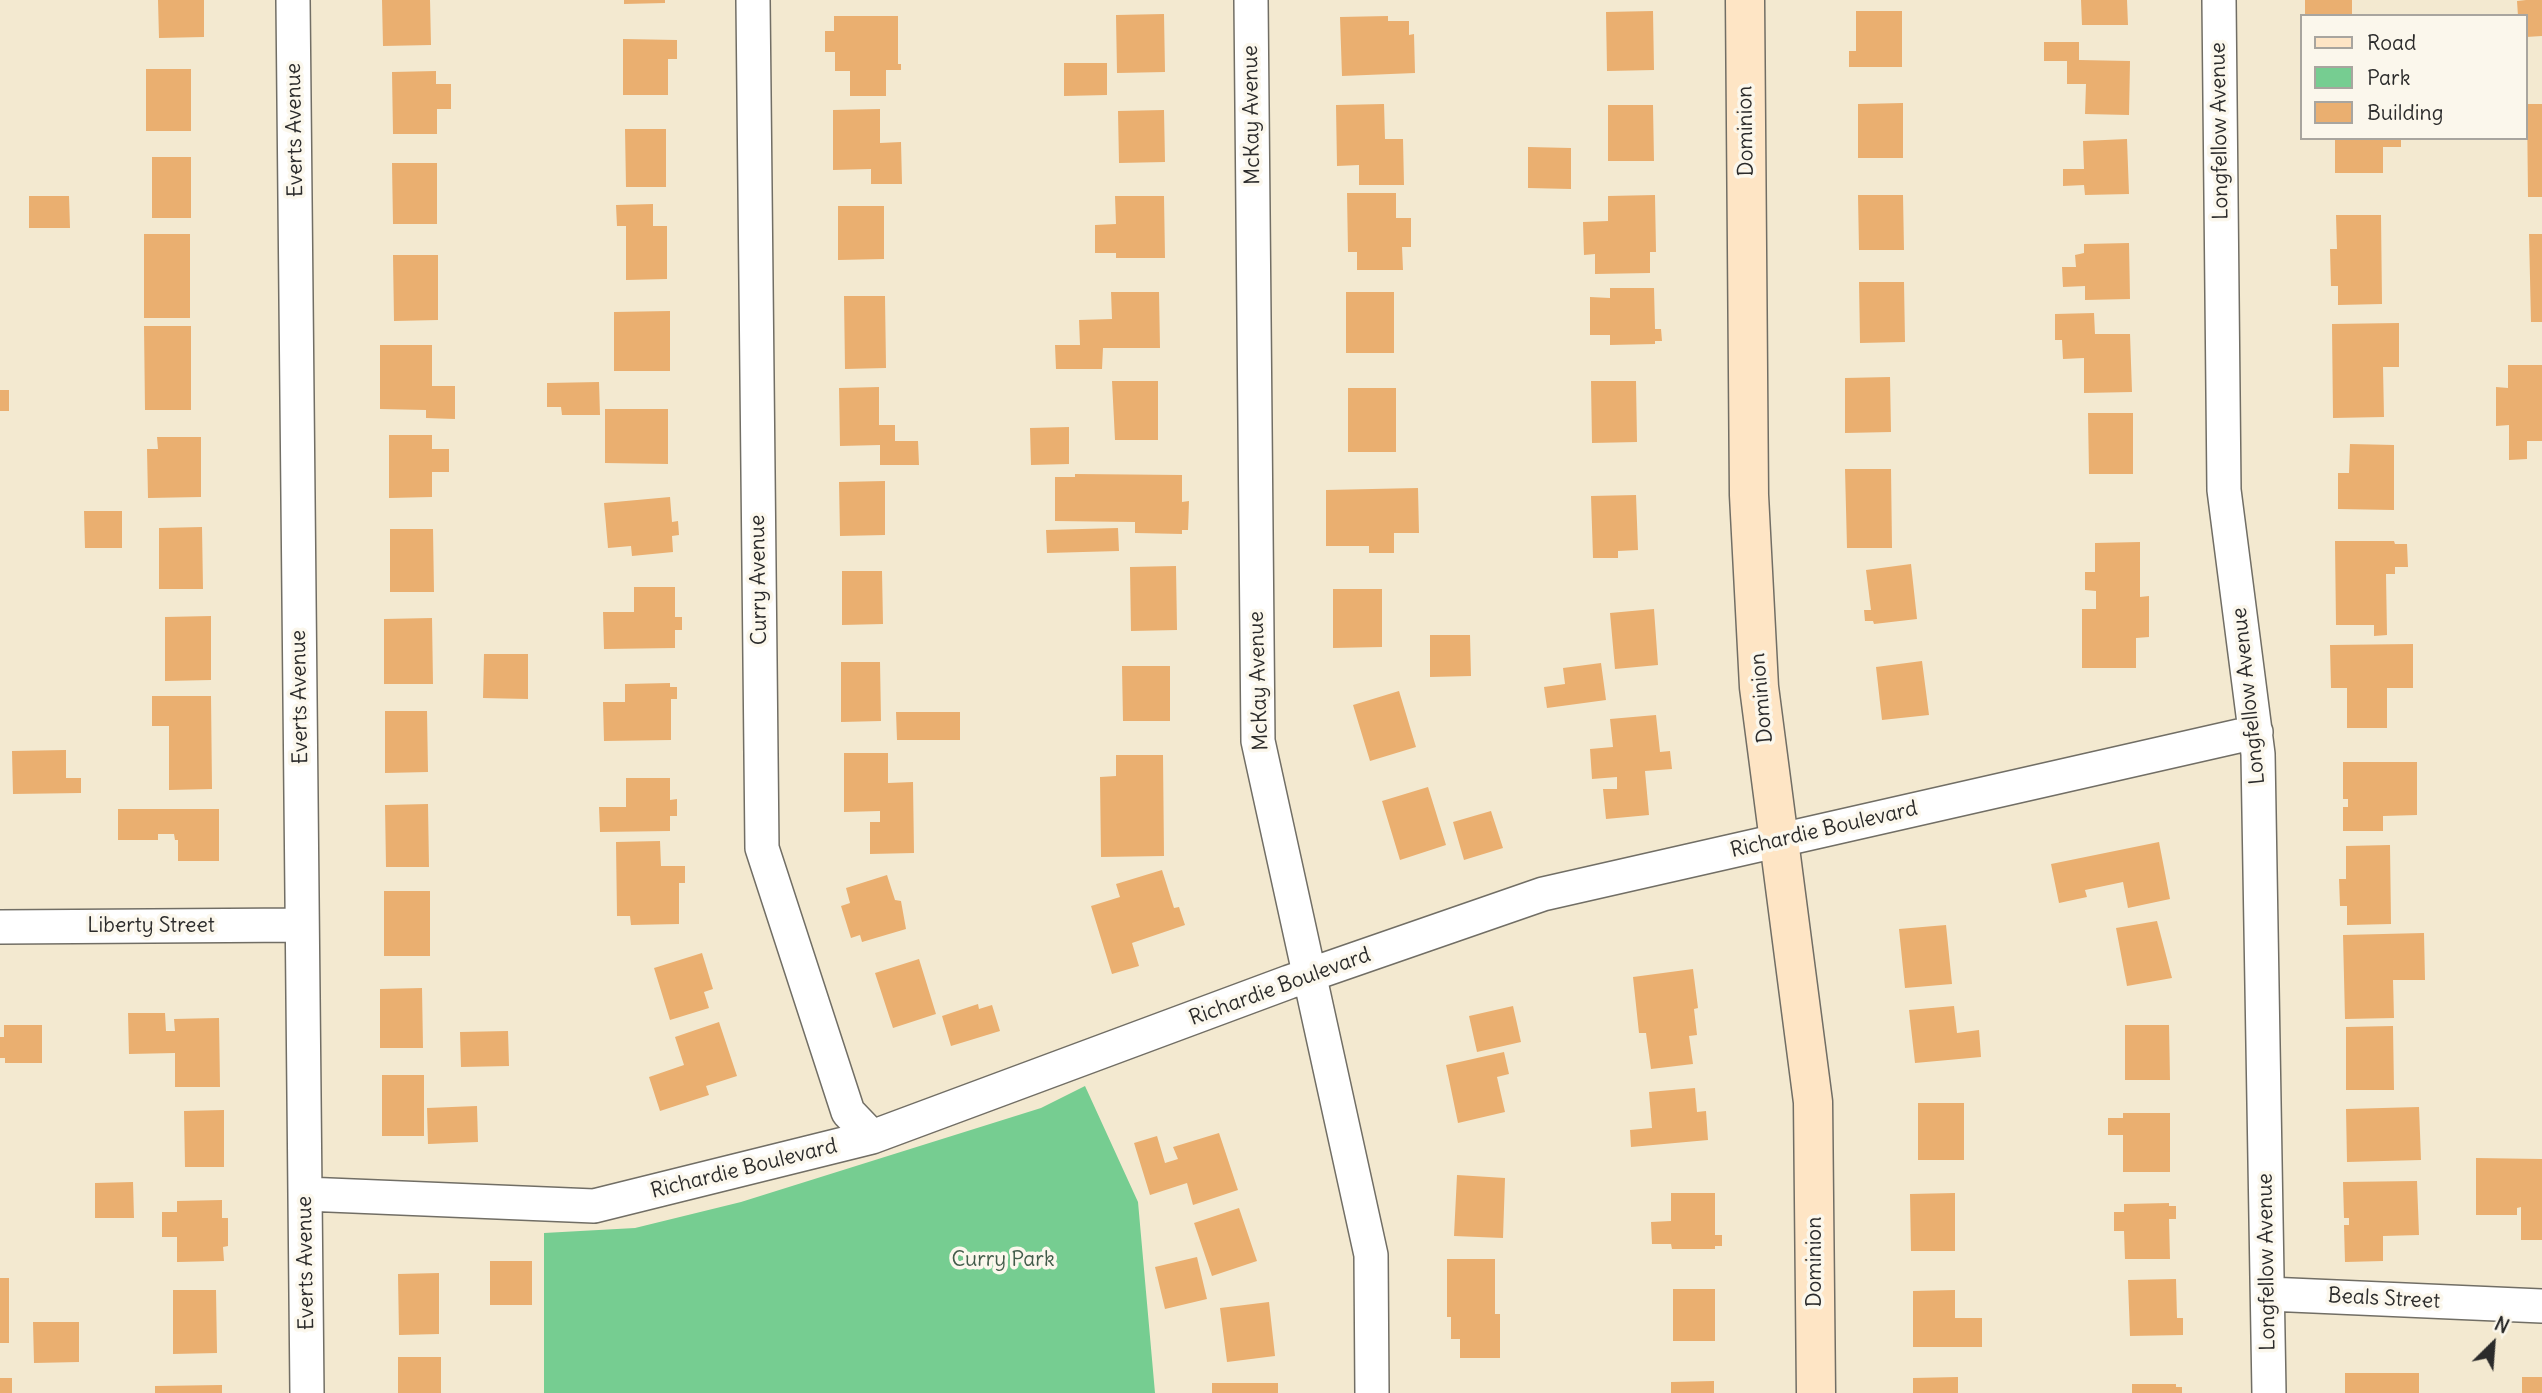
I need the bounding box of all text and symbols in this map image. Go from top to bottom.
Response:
legend [2300,14,2528,140]
text: Road [2367,29,2416,56]
street label: Longfellow Avenue [2206,42,2234,220]
street label: McKay Avenue [1238,45,1266,185]
street label: Everts Avenue [281,63,309,197]
text: Park [2367,64,2410,91]
street label: Dominion [1733,85,1759,177]
text: Building [2367,99,2443,126]
street label: Curry Avenue [745,515,773,645]
street label: Longfellow Avenue [2227,606,2271,786]
street label: McKay Avenue [1244,611,1274,751]
street label: Everts Avenue [286,630,314,764]
street label: Dominion [1745,652,1779,744]
street label: Richardie Boulevard [1728,796,1920,864]
street label: Liberty Street [87,913,215,939]
street label: Richardie Boulevard [1186,942,1374,1032]
street label: Richardie Boulevard [648,1134,840,1204]
street label: Longfellow Avenue [2253,1173,2281,1351]
street label: Everts Avenue [292,1196,320,1330]
street label: Dominion [1802,1217,1828,1307]
park label: Curry Park [951,1247,1055,1273]
street label: Beals Street [2327,1283,2441,1315]
north arrow [2458,1309,2528,1379]
text: N [2491,1311,2513,1339]

